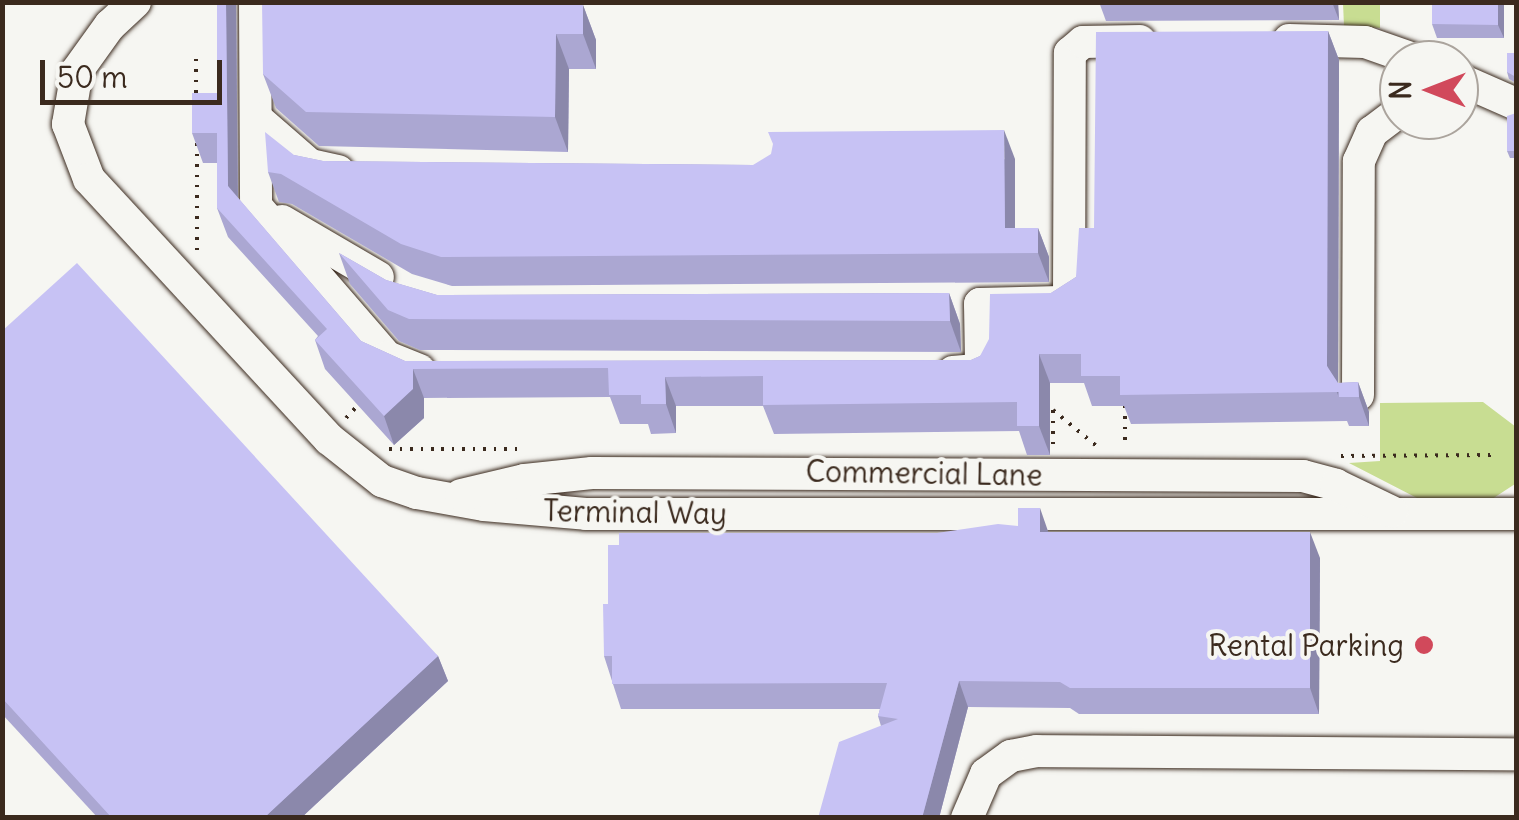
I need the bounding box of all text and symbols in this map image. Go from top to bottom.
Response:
scale bar [45,40,228,102]
north arrow [1379,40,1479,140]
text: 50 m [57,58,127,96]
text: N [1383,80,1419,100]
street label: Commercial Lane [805,453,1043,493]
street label: Terminal Way [543,492,727,532]
place label: Rental Parking [1208,627,1404,663]
marker: Rental Parking [1413,634,1435,656]

